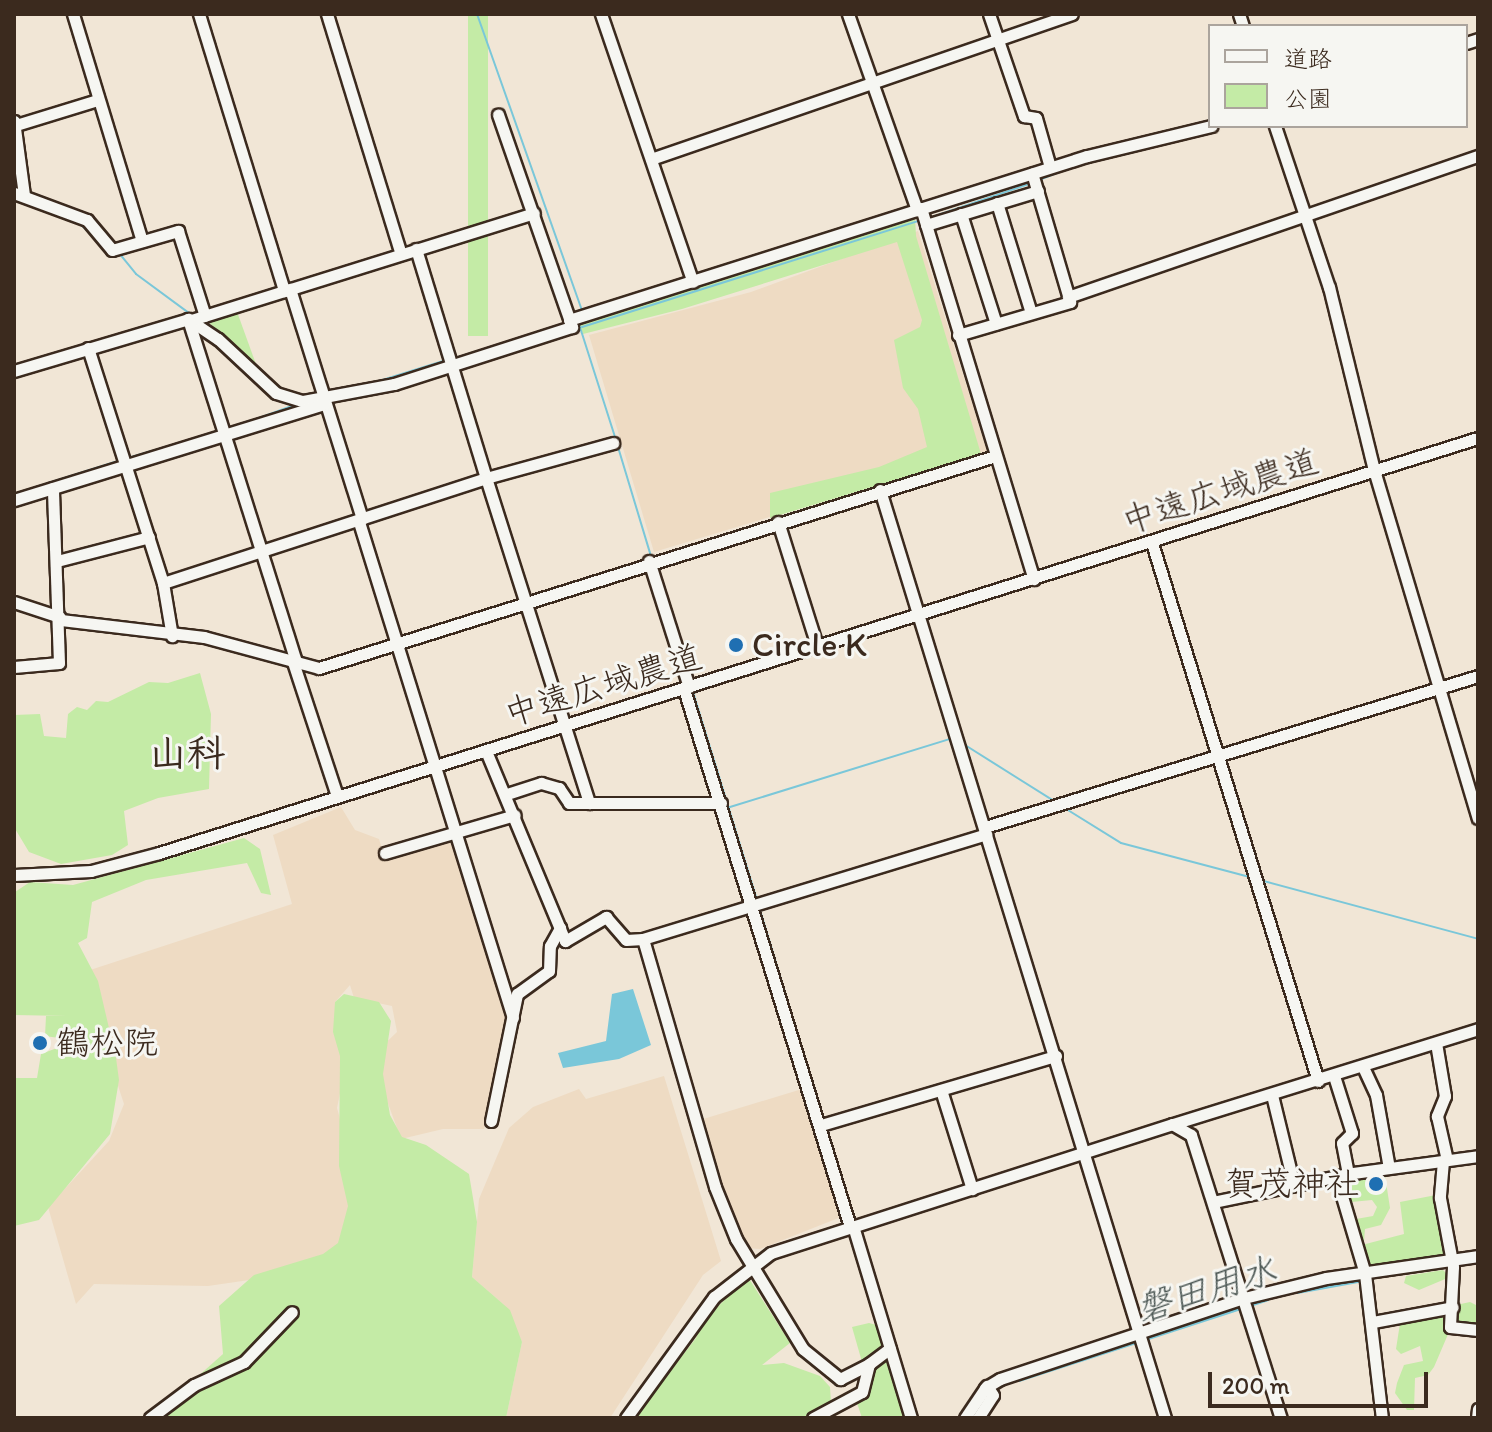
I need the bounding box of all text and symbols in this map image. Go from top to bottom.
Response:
legend [1208,24,1468,128]
text: 道路 [1284,44,1332,73]
text: 公園 [1284,84,1332,113]
street label: 中遠広域農道 [1117,440,1323,542]
place label: Circle K [752,625,867,665]
street label: 中遠広域農道 [499,636,707,734]
marker: Circle K [727,636,745,654]
district label: 山科 [149,731,225,777]
place label: 鶴松院 [56,1023,158,1063]
marker: 鶴松院 [31,1034,49,1052]
place label: 賀茂神社 [1224,1164,1360,1204]
marker: 賀茂神社 [1367,1175,1385,1193]
water label: 磐田用水 [1131,1247,1281,1331]
scale bar [1212,1356,1432,1406]
text: 200 m [1222,1371,1290,1400]

